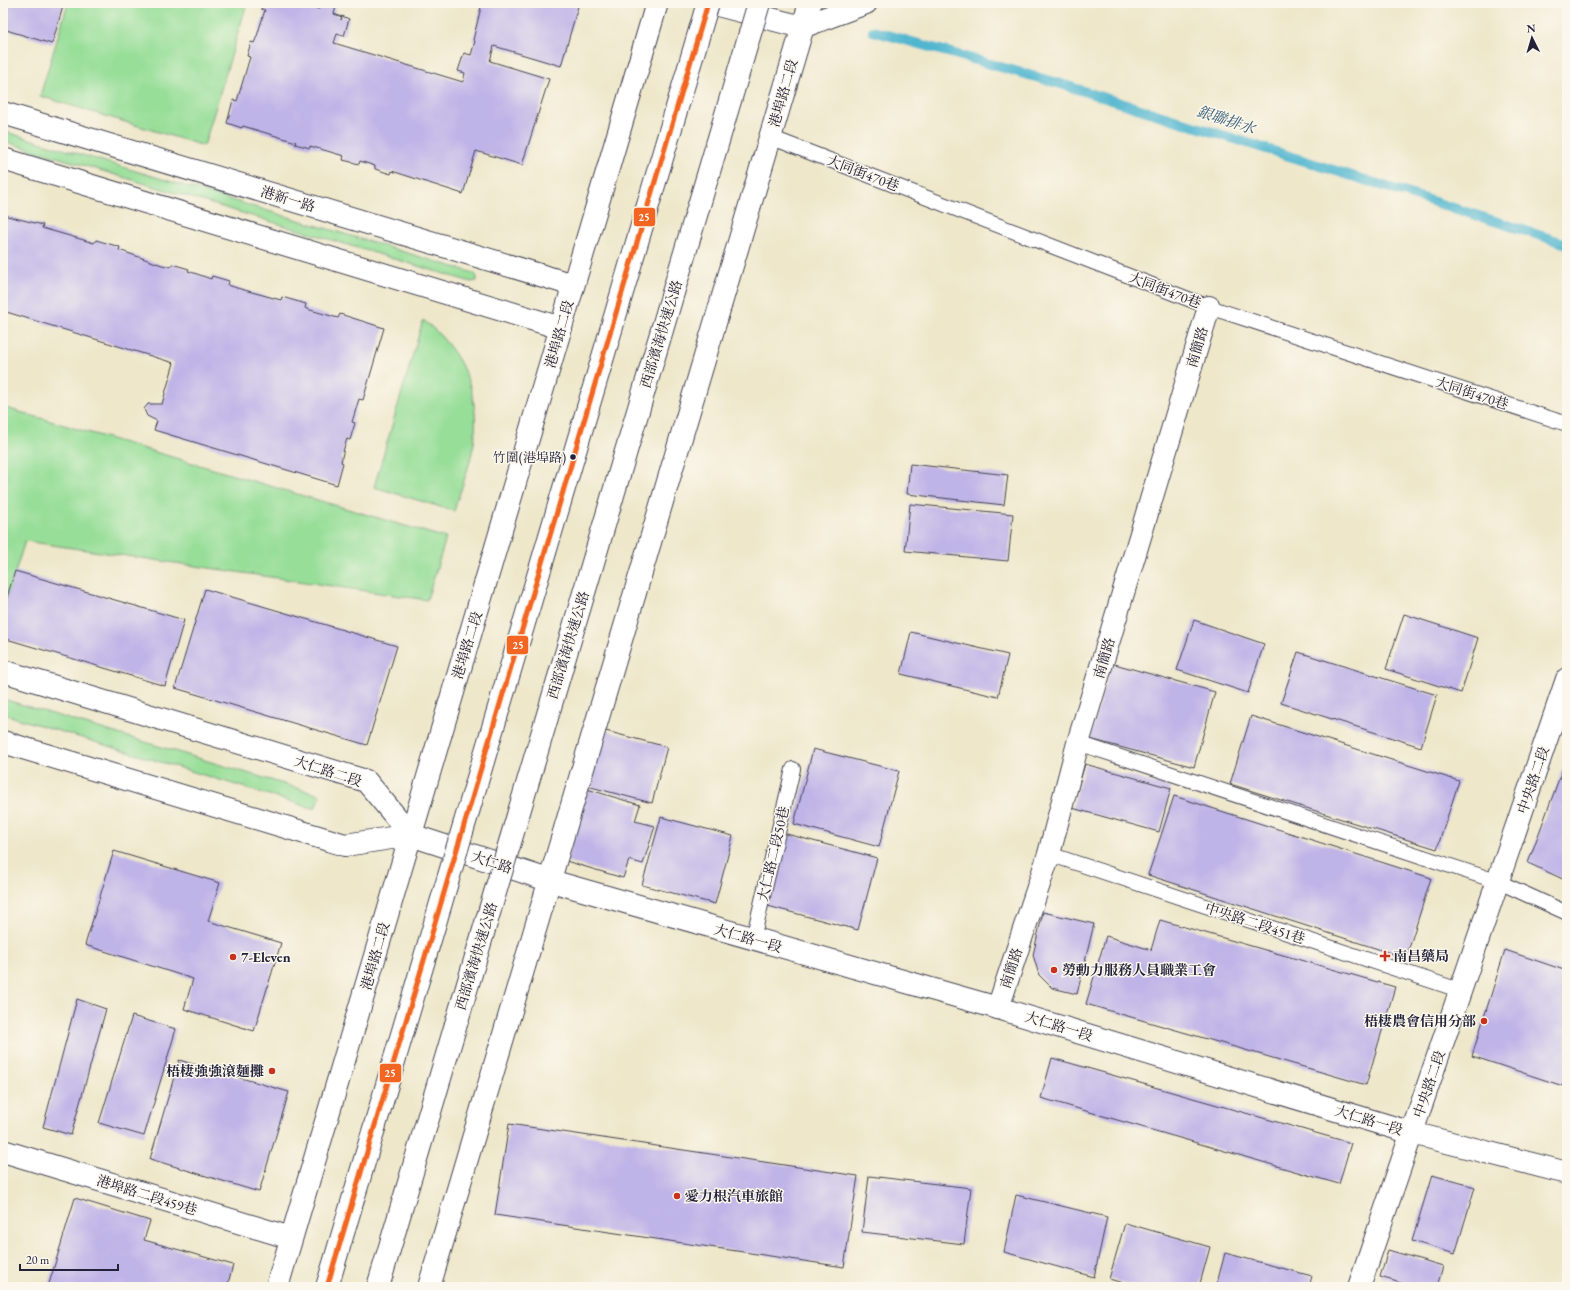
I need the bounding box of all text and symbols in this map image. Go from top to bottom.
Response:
north arrow [1512,18,1552,58]
text: N [1526,21,1536,35]
street label: 港埠路二段 [765,57,801,129]
water label: 銀聯排水 [1195,101,1260,138]
street label: 大同街470巷 [824,151,902,195]
street label: 港新一路 [259,182,317,216]
line badge: 25 [633,207,656,227]
text: 25 [638,210,650,224]
street label: 大同街470巷 [1126,268,1204,312]
street label: 西部濱海快速公路 [636,278,686,390]
street label: 港埠路二段 [541,298,577,370]
street label: 南簡路 [1182,324,1212,370]
street label: 大同街470巷 [1433,373,1511,413]
place label: 竹圍(港埠路) [493,449,566,466]
marker: 竹圍(港埠路) [568,452,578,462]
street label: 西部濱海快速公路 [543,589,593,701]
street label: 港埠路二段 [448,609,486,681]
line badge: 25 [506,635,529,655]
street label: 南簡路 [1089,635,1119,681]
text: 25 [512,638,524,652]
street label: 中央路二段 [1513,744,1553,816]
street label: 大仁路二段 [292,752,364,790]
street label: 大仁路二段50巷 [753,804,793,904]
street label: 大仁路 [469,847,515,877]
street label: 中央路二段451巷 [1203,898,1307,948]
street label: 西部濱海快速公路 [451,900,501,1012]
street label: 港埠路二段 [357,920,393,992]
street label: 大仁路一段 [712,920,784,956]
street label: 南簡路 [996,945,1026,991]
place label: 南昌藥局 [1393,947,1449,965]
place label: 7-Eleven [241,948,291,966]
marker: 南昌藥局 [1380,951,1390,961]
marker: 7-Eleven [228,952,238,962]
place label: 勞動力服務人員職業工會 [1062,961,1216,979]
marker: 勞動力服務人員職業工會 [1049,965,1059,975]
street label: 大仁路一段 [1023,1007,1095,1045]
place label: 梧棲農會信用分部 [1364,1012,1476,1030]
marker: 梧棲農會信用分部 [1479,1016,1489,1026]
street label: 中央路二段 [1409,1048,1449,1120]
place label: 梧棲強強滾麵攤 [166,1062,264,1080]
line badge: 25 [379,1063,402,1083]
marker: 梧棲強強滾麵攤 [267,1066,277,1076]
text: 25 [384,1066,396,1080]
street label: 大仁路一段 [1333,1101,1405,1139]
street label: 港埠路二段459巷 [95,1171,199,1219]
place label: 愛力根汽車旅館 [685,1187,783,1205]
marker: 愛力根汽車旅館 [672,1191,682,1201]
scale bar [20,1246,118,1272]
text: 20 m [26,1252,50,1268]

